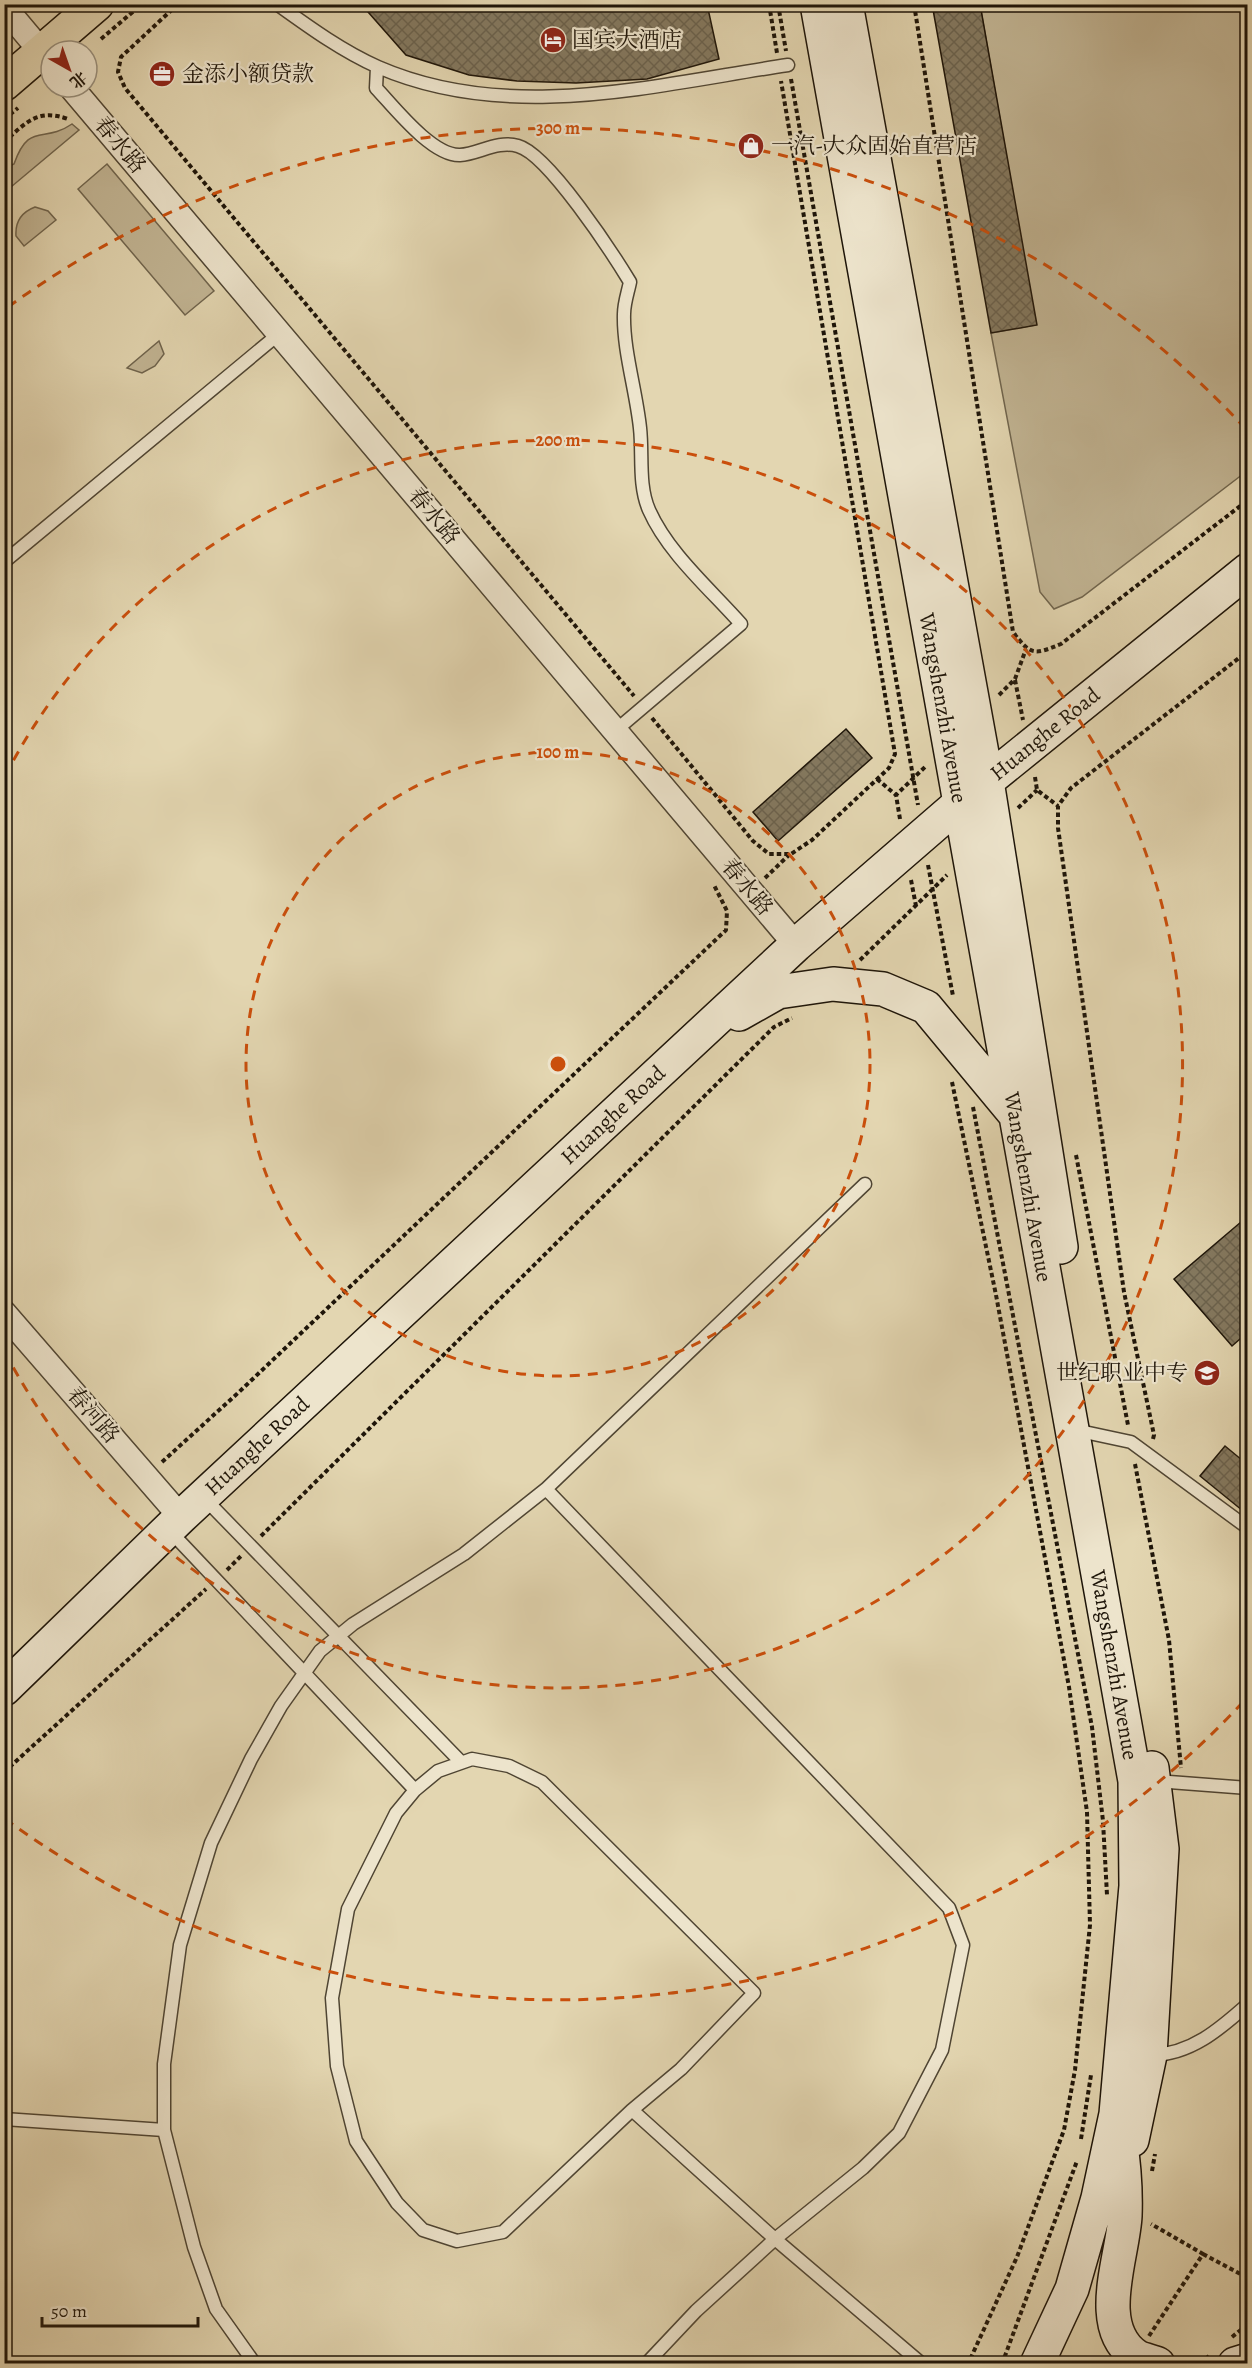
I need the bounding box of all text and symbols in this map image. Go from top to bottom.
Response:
hotel icon: 国宾大酒店 [538,25,568,55]
place label: 国宾大酒店 [572,25,682,55]
north arrow [39,39,99,99]
office icon: 金添小额贷款 [147,59,177,89]
place label: 金添小额贷款 [182,59,314,89]
text: 北 [65,66,91,93]
street label: 春水路 [87,110,153,180]
text: 300 m [536,116,580,140]
shop icon: 一汽-大众固始直营店 [736,131,766,161]
place label: 一汽-大众固始直营店 [771,131,977,161]
text: 200 m [535,428,581,452]
street label: 春水路 [401,481,467,551]
street label: Wangshenzhi Avenue [911,610,974,805]
street label: Huanghe Road [984,680,1106,788]
text: 100 m [537,740,579,764]
street label: 春水路 [714,852,780,922]
centre of rings [548,1054,568,1074]
street label: Huanghe Road [554,1058,672,1172]
street label: Wangshenzhi Avenue [996,1089,1059,1284]
place label: 世纪职业中专 [1056,1358,1188,1388]
school or university icon: 世纪职业中专 [1192,1358,1222,1388]
street label: 春河路 [60,1380,126,1450]
street label: Huanghe Road [198,1389,316,1503]
street label: Wangshenzhi Avenue [1082,1567,1145,1762]
scale bar [42,2290,198,2328]
text: 50 m [51,2299,87,2323]

